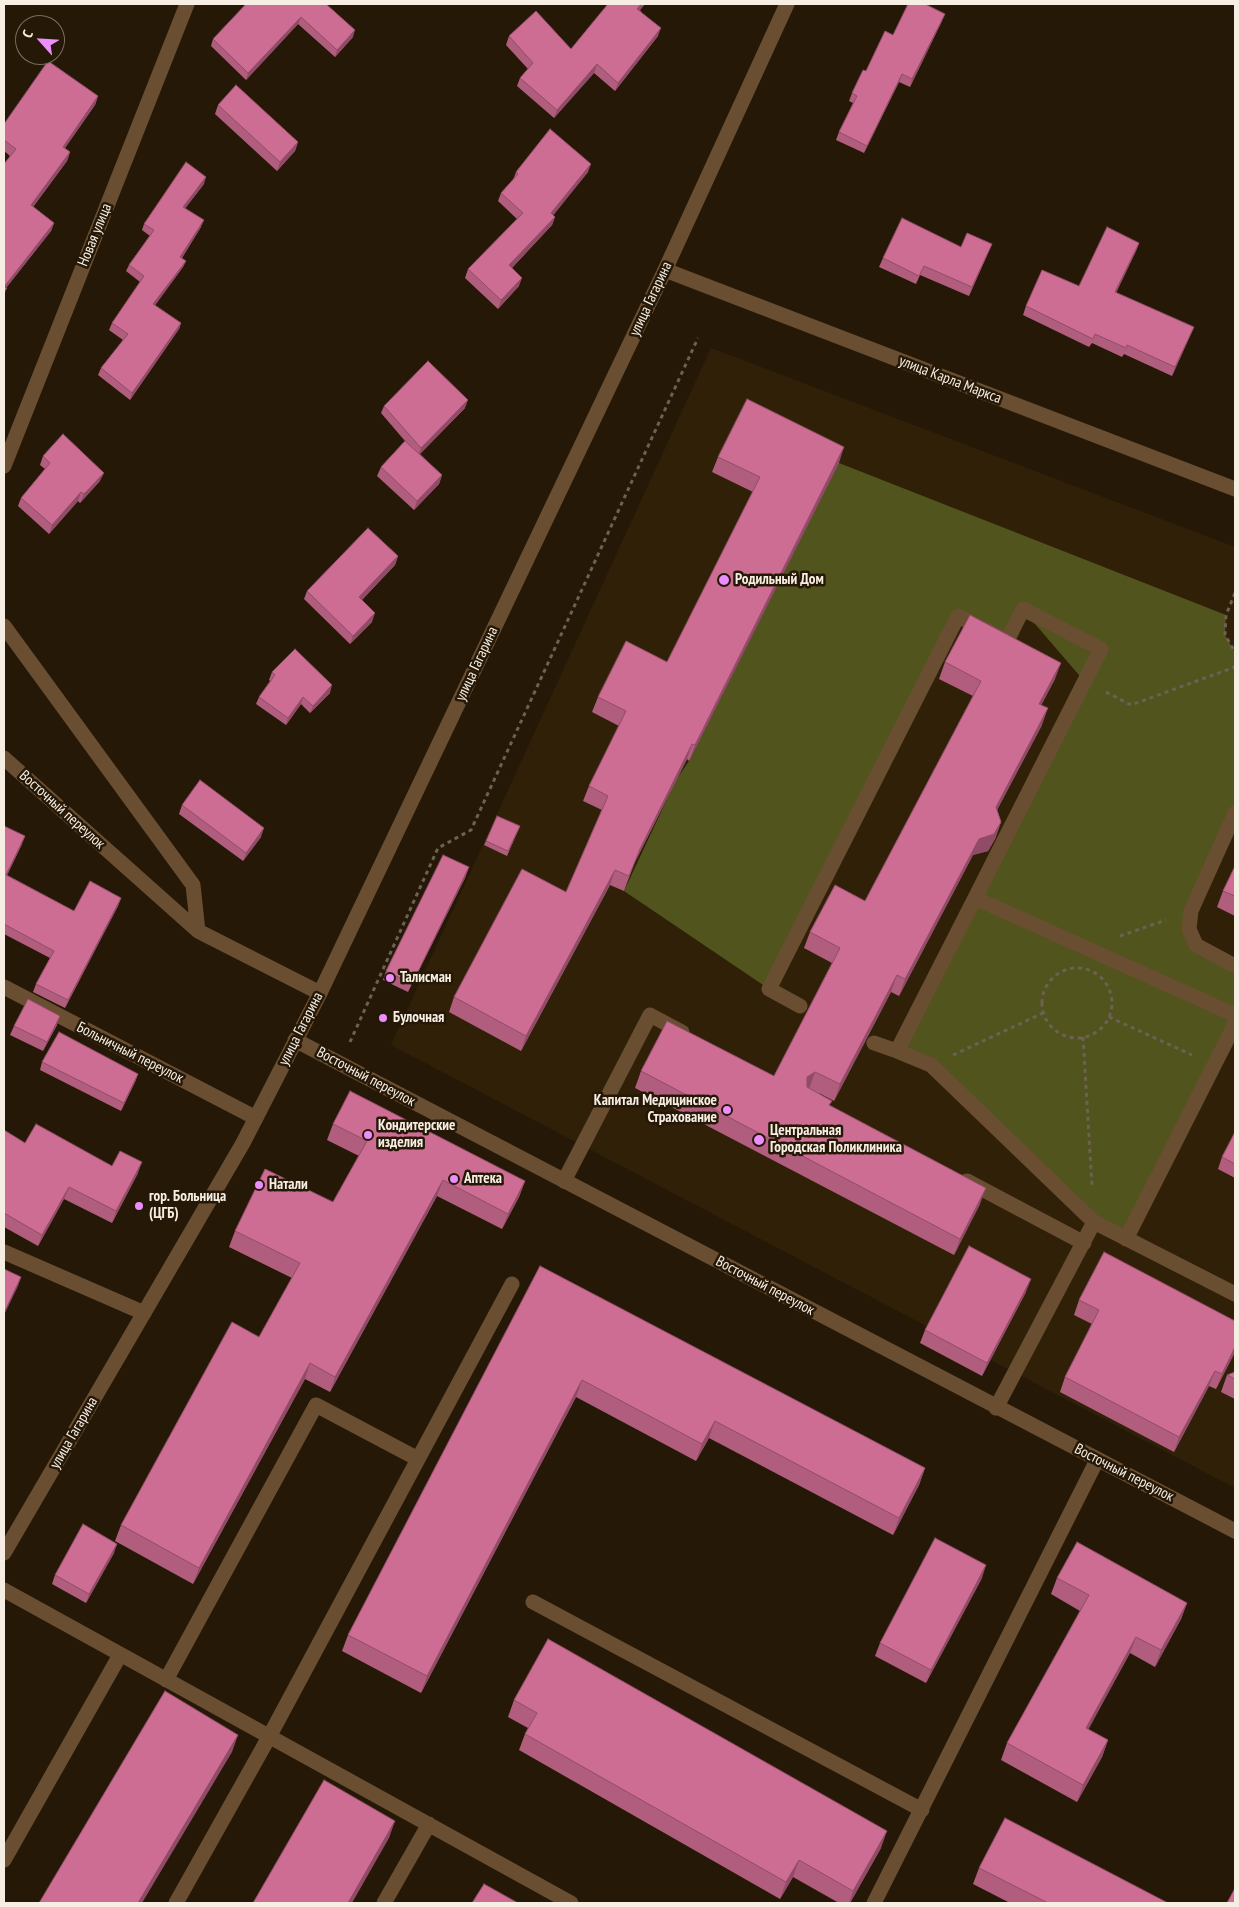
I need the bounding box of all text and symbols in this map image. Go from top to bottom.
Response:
north arrow [15,15,65,65]
text: С [18,27,37,41]
street label: Новая улица [74,201,116,269]
street label: улица Гагарина [626,259,676,339]
street label: улица Карла Маркса [896,352,1004,408]
place label: Родильный Дом [735,571,824,589]
marker: Родильный Дом [717,573,731,587]
street label: улица Гагарина [452,624,502,704]
street label: Восточный переулок [15,767,109,853]
place label: Талисман [400,969,451,987]
marker: Талисман [384,972,396,984]
street label: улица Гагарина [275,989,327,1069]
place label: Булочная [393,1009,444,1027]
marker: Булочная [377,1012,389,1024]
street label: Больничный переулок [74,1018,186,1088]
street label: Восточный переулок [314,1043,418,1111]
place label: Капитал Медицинское Страхование [594,1092,717,1127]
marker: Капитал Медицинское Страхование [721,1104,733,1116]
place label: Кондитерские изделия [378,1117,455,1152]
place label: Центральная Городская Поликлиника [770,1122,902,1157]
marker: Кондитерские изделия [362,1129,374,1141]
marker: Центральная Городская Поликлиника [752,1133,766,1147]
place label: Аптека [464,1170,502,1188]
marker: Аптека [448,1173,460,1185]
place label: Натали [269,1176,308,1194]
marker: Натали [253,1179,265,1191]
place label: гор. Больница (ЦГБ) [149,1188,226,1223]
marker: гор. Больница (ЦГБ) [133,1200,145,1212]
street label: Восточный переулок [713,1252,817,1320]
street label: улица Гагарина [46,1394,102,1472]
street label: Восточный переулок [1071,1440,1177,1506]

